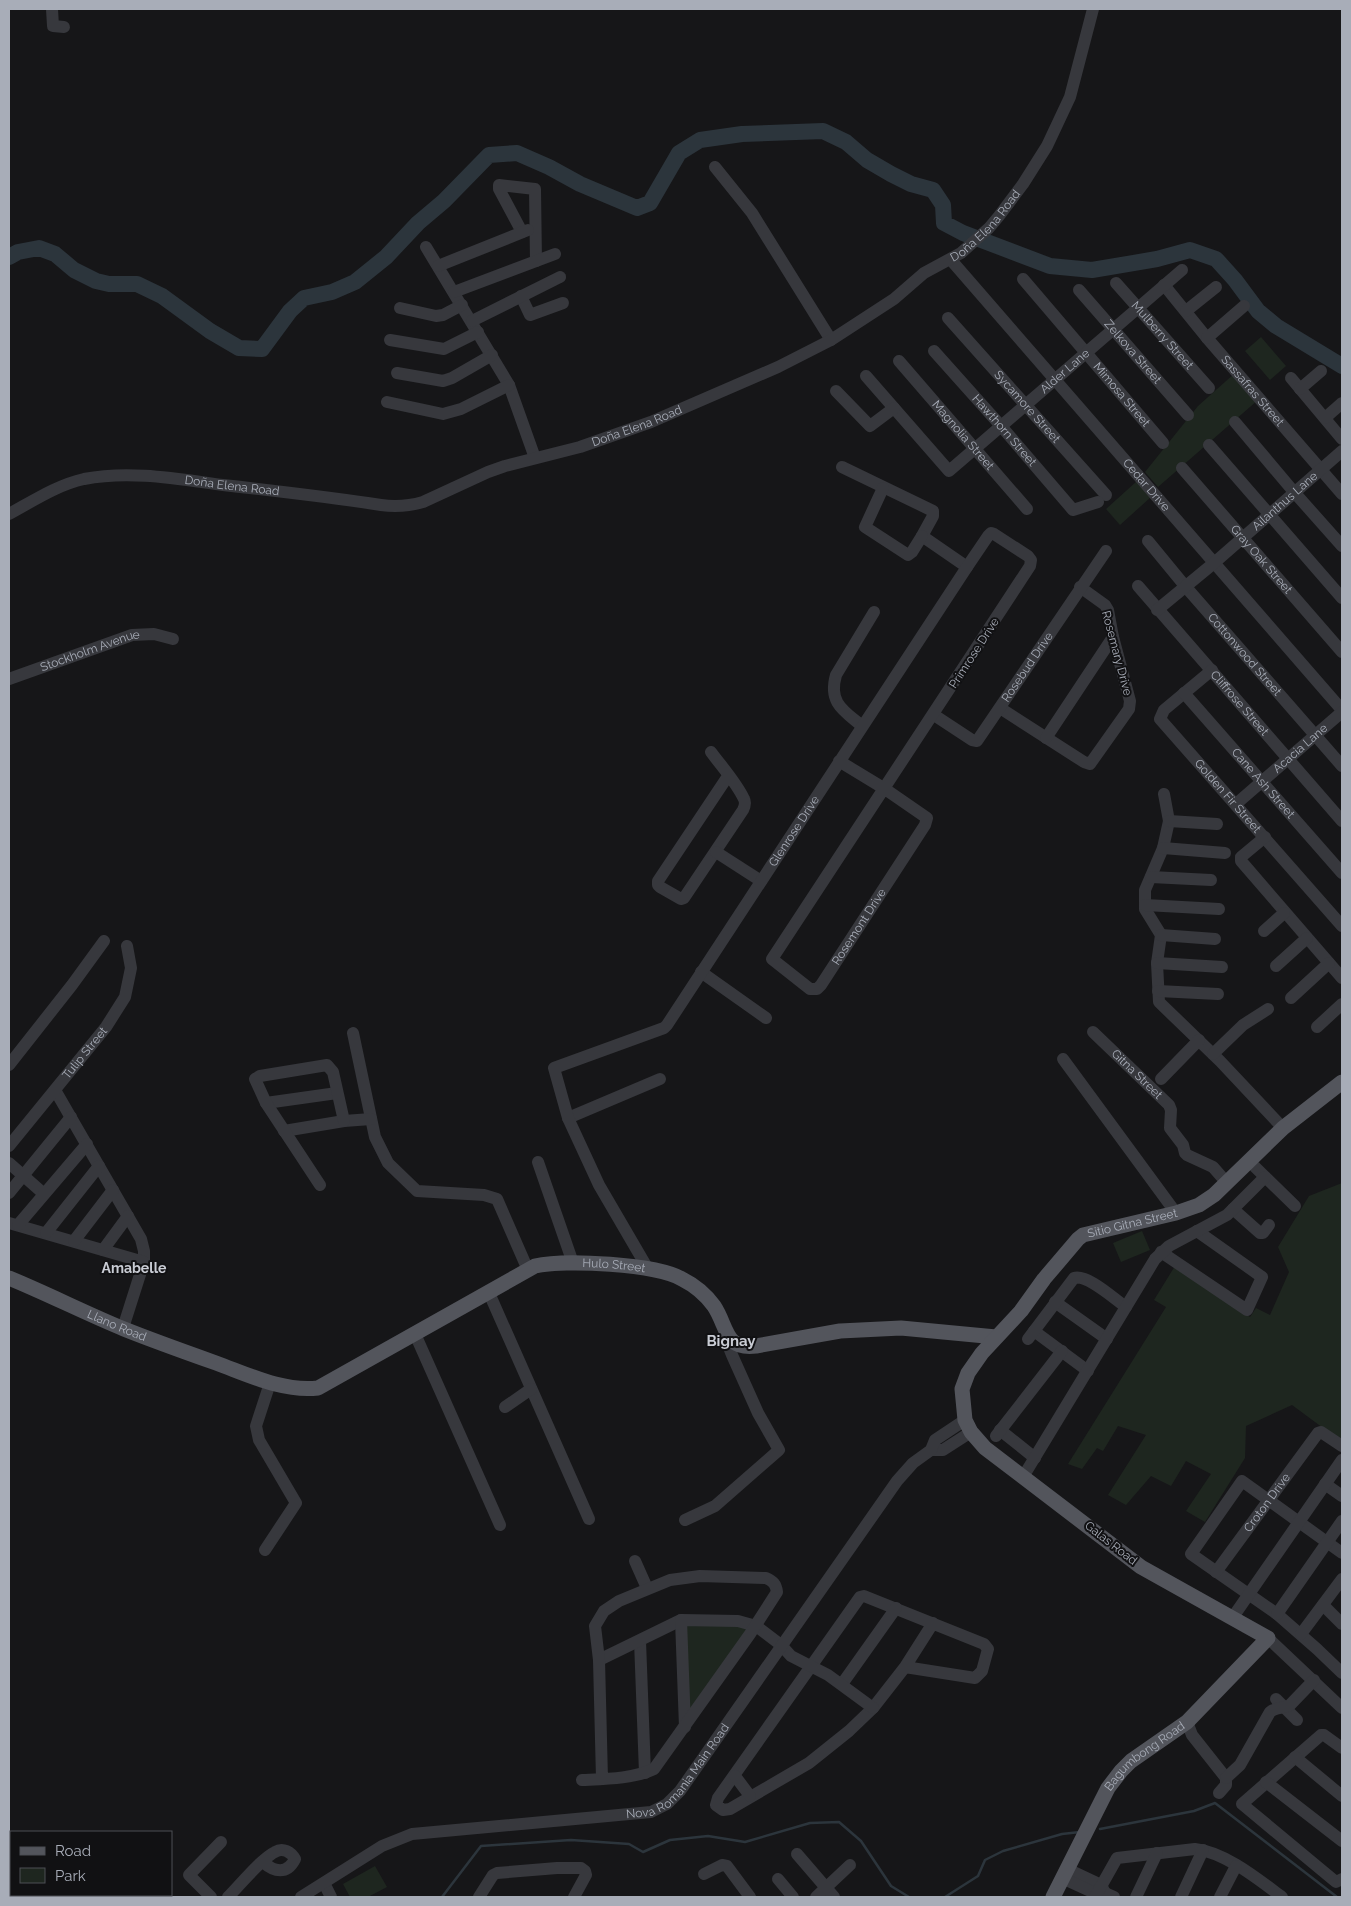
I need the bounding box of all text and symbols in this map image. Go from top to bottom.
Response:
street label: Doña Elena Road [948,187,1023,265]
street label: Mulberry Street [1129,298,1196,372]
street label: Zelkova Street [1101,317,1164,386]
street label: Alder Lane [1037,346,1092,396]
street label: Sassafras Street [1218,353,1287,429]
street label: Mimosa Street [1090,360,1153,430]
street label: Sycamore Street [991,368,1063,446]
street label: Hawthorn Street [969,392,1039,469]
street label: Magnolia Street [929,397,997,473]
street label: Doña Elena Road [590,403,684,449]
street label: Cedar Drive [1120,456,1173,514]
street label: Ailanthus Lane [1249,469,1320,533]
street label: Doña Elena Road [184,473,280,498]
street label: Gray Oak Street [1228,522,1295,597]
street label: Rosemary Drive [1099,609,1135,697]
street label: Cottonwood Street [1205,610,1284,699]
street label: Primrose Drive [946,615,1002,691]
street label: Stockholm Avenue [38,628,140,674]
street label: Rosebud Drive [999,629,1056,705]
street label: Cliffrose Street [1208,668,1272,738]
street label: Acacia Lane [1270,721,1330,776]
street label: Cane Ash Street [1229,745,1298,821]
street label: Golden Fir Street [1192,756,1264,836]
street label: Glenrose Drive [766,793,822,869]
street label: Rosemont Drive [829,886,889,968]
street label: Tulip Street [59,1024,110,1082]
street label: Gitna Street [1109,1047,1165,1102]
street label: Sitio Gitna Street [1086,1206,1179,1241]
street label: Hulo Street [582,1256,646,1275]
district label: Amabelle [101,1260,167,1276]
street label: Llano Road [85,1307,148,1344]
district label: Bignay [706,1332,756,1350]
street label: Croton Drive [1241,1471,1293,1535]
street label: Galas Road [1082,1518,1140,1568]
street label: Bagumbong Road [1101,1719,1187,1794]
street label: Nova Romania Main Road [625,1721,732,1821]
legend [10,1831,172,1896]
text: Road [55,1842,91,1860]
text: Park [55,1867,86,1885]

